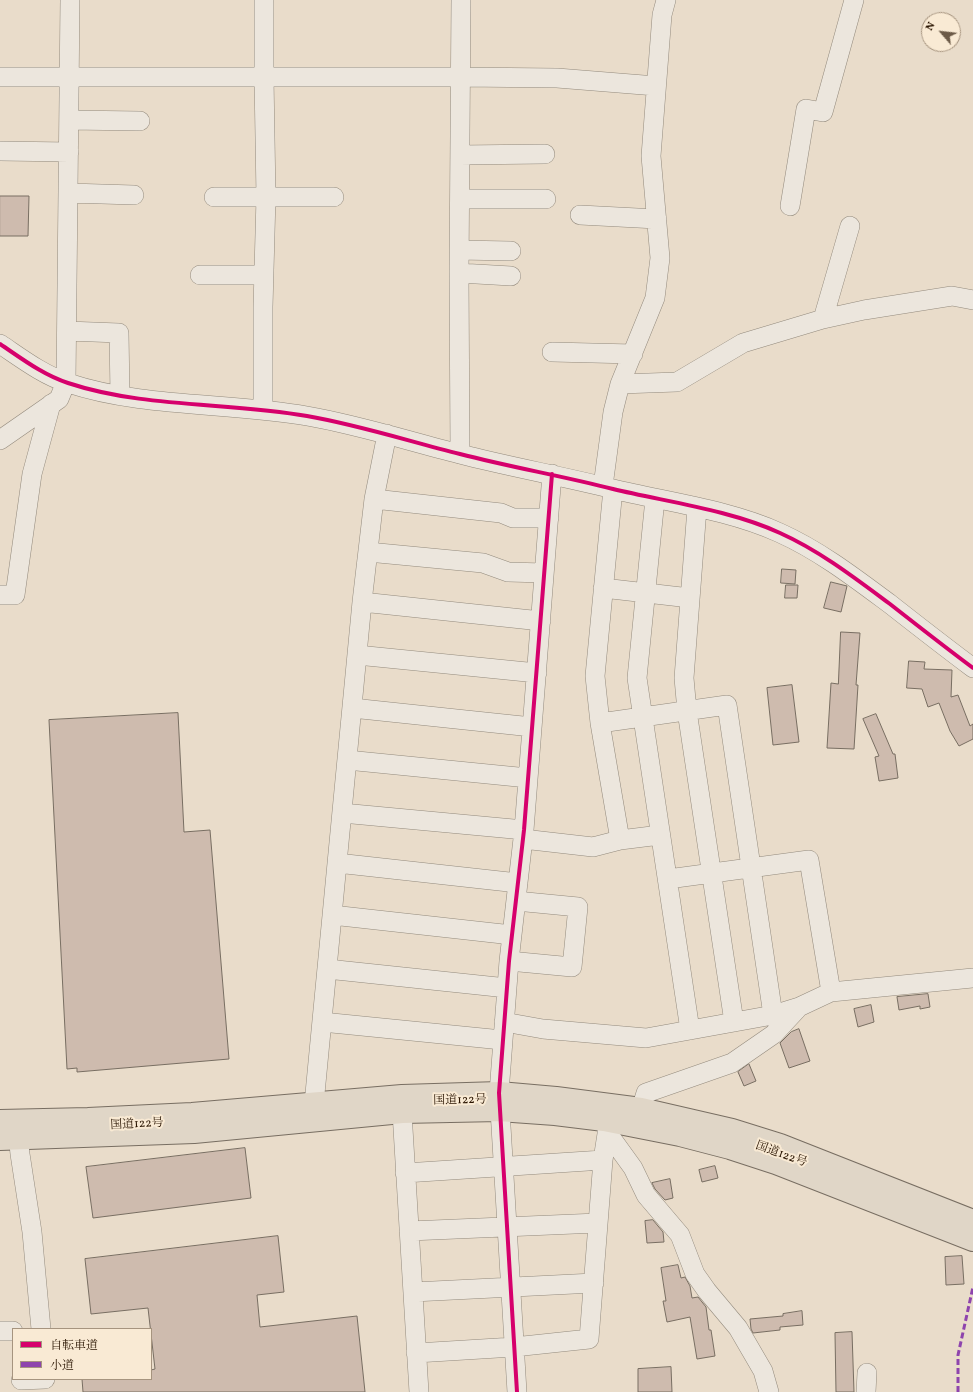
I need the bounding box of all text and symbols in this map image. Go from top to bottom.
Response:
north arrow [921,12,961,52]
text: N [922,20,939,34]
street label: 国道122号 [433,1093,487,1109]
street label: 国道122号 [110,1116,164,1134]
street label: 国道122号 [753,1139,809,1171]
legend [12,1328,152,1380]
text: 自転車道 [50,1338,98,1354]
text: 小道 [50,1358,74,1374]

